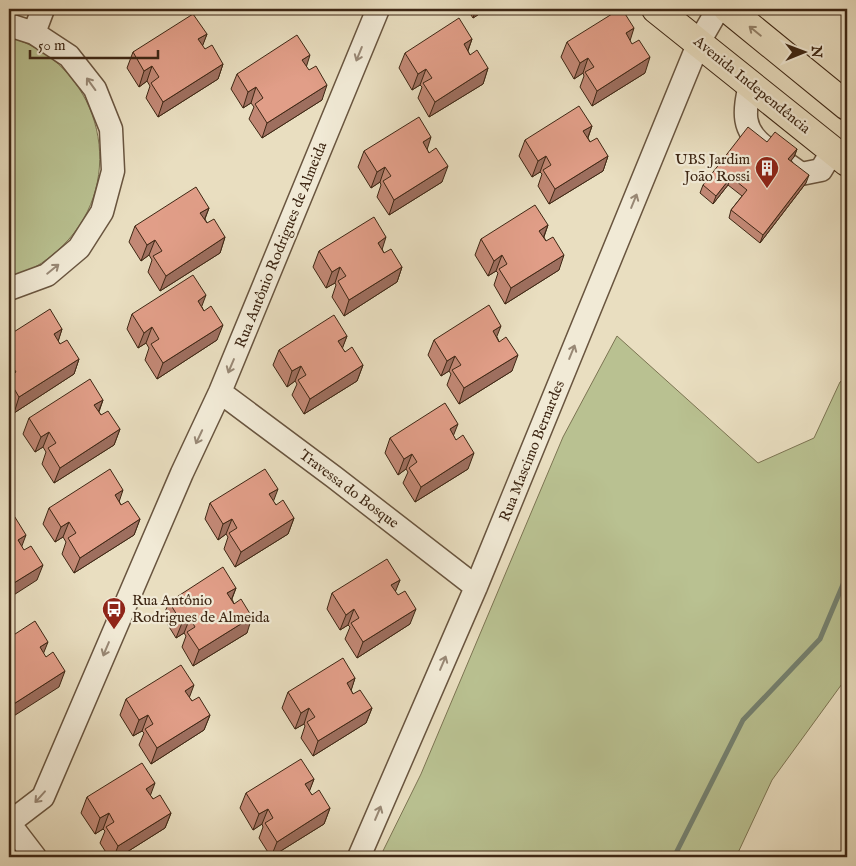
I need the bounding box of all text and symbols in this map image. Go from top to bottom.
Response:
one-way arrow [749,25,762,36]
scale bar [30,28,158,60]
north arrow [778,28,828,78]
street label: Avenida Independência [689,31,815,138]
text: 50 m [38,36,66,55]
text: N [807,45,825,58]
one-way arrow [354,46,364,61]
one-way arrow [86,77,96,91]
street label: Rua Antônio Rodrigues de Almeida [231,139,331,351]
place label: UBS Jardim João Rossi [675,150,750,186]
building icon: UBS Jardim João Rossi [754,155,780,189]
one-way arrow [629,194,639,209]
one-way arrow [46,264,59,275]
one-way arrow [568,345,577,360]
one-way arrow [226,358,235,373]
street label: Rua Mascimo Bernardes [495,378,569,524]
one-way arrow [194,429,204,444]
street label: Travessa do Bosque [295,445,403,533]
place label: Rua Antônio Rodrigues de Almeida [132,591,270,627]
bus stop icon: Rua Antônio Rodrigues de Almeida [101,596,127,630]
one-way arrow [100,641,110,656]
one-way arrow [438,656,448,671]
one-way arrow [35,791,46,804]
one-way arrow [374,806,384,821]

